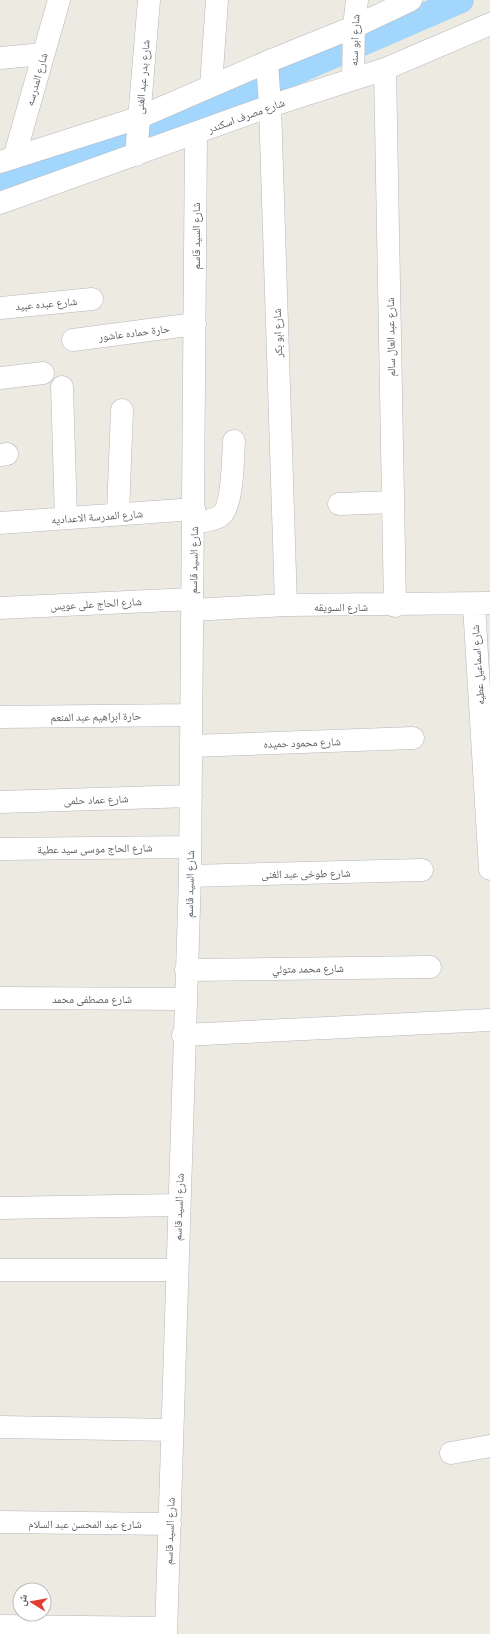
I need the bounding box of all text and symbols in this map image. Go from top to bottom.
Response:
street label: شارع ابو سنه [347,14,362,66]
street label: شارع بدر عبد الغنى [132,39,153,115]
street label: شارع المدرسه [22,51,51,107]
street label: شارع مصرف اسكندر [205,95,287,136]
street label: شارع السيد قاسم [189,202,204,270]
street label: شارع عبده عبيد [14,294,78,313]
street label: شارع عبد العال سالم [383,297,399,377]
street label: شارع ابو بكر [270,308,285,359]
street label: حارة حماده عاشور [97,321,170,343]
street label: شارع المدرسة الاعداديه [51,506,143,527]
street label: شارع السيد قاسم [186,526,202,594]
street label: شارع الحاج على عويس [50,594,142,613]
street label: شارع السويقه [314,600,368,614]
street label: شارع اسماعيل عطيه [468,624,487,706]
street label: حارة ابراهيم عبد المنعم [50,709,142,725]
street label: شارع محمود حميده [263,734,341,751]
street label: شارع عماد حلمى [63,791,129,808]
street label: شارع الحاج موسى سيد عطية [37,840,153,857]
street label: شارع السيد قاسم [182,850,198,918]
street label: شارع طوخى عبد الغنى [261,866,351,881]
street label: شارع محمد متولي [272,961,344,978]
street label: شارع مصطفى محمد [52,992,132,1006]
street label: شارع السيد قاسم [170,1173,188,1241]
street label: شارع السيد قاسم [161,1497,179,1565]
street label: شارع عبد المحسن عبد السلام [28,1517,142,1531]
north arrow [12,1582,52,1622]
text: ش [14,1593,31,1607]

